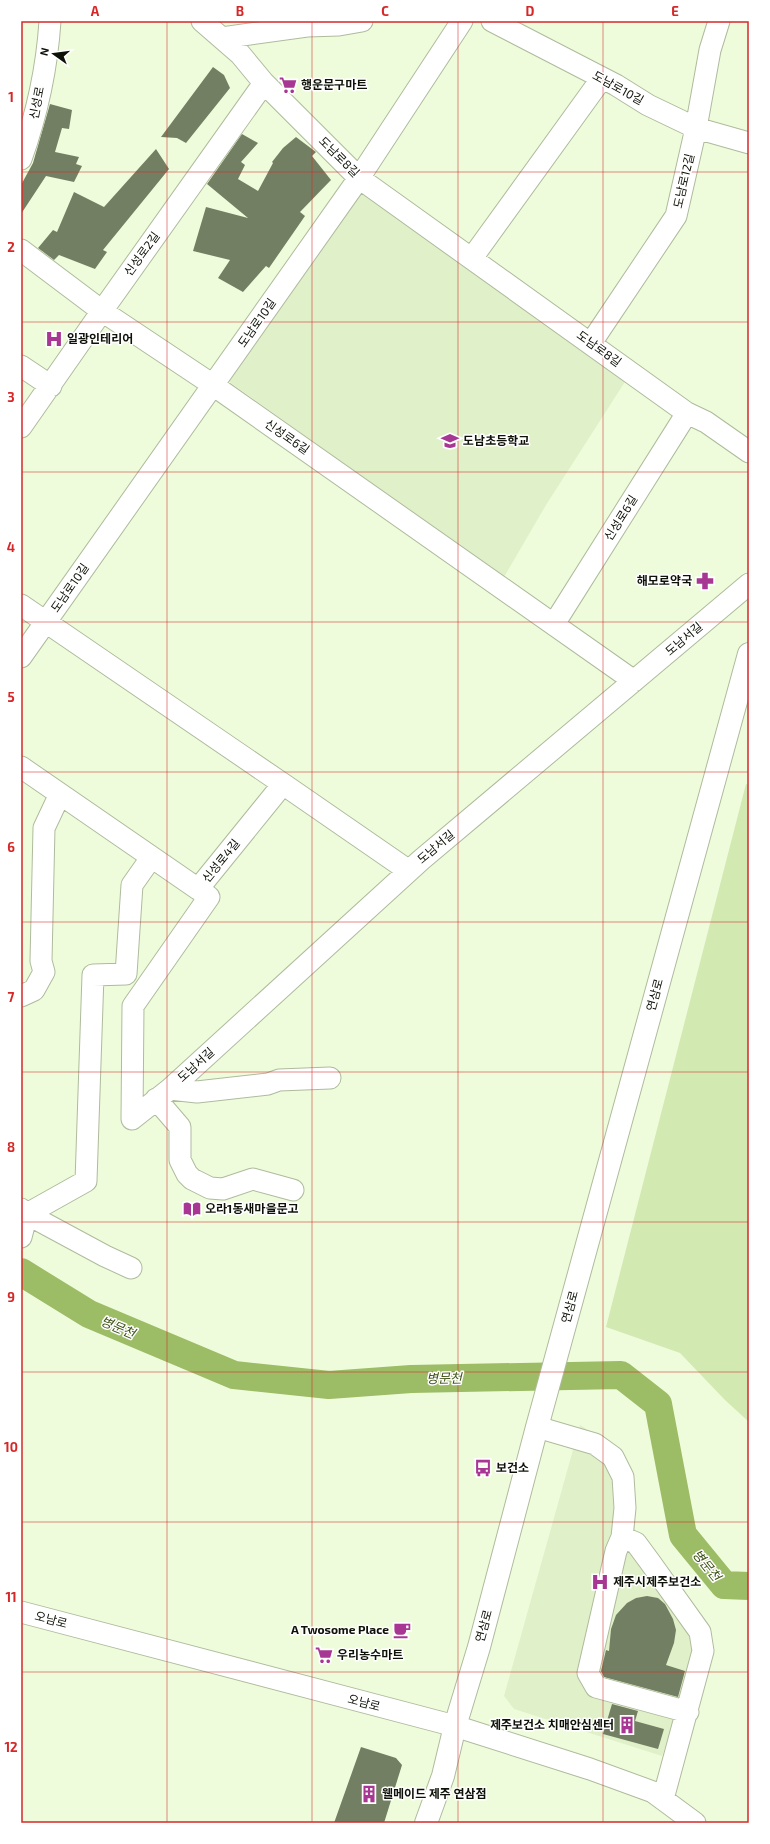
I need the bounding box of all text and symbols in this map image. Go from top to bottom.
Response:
text: A [91,3,100,19]
text: B [236,3,244,19]
text: C [381,3,389,19]
text: D [526,3,535,19]
text: E [671,3,679,19]
north arrow [34,34,74,74]
text: N [37,46,51,57]
street label: 도남로10길 [591,67,646,107]
supermarket icon: 행운문구마트 [278,75,298,95]
place label: 행운문구마트 [301,77,367,91]
street label: 신성로 [26,85,46,120]
text: 1 [8,89,14,105]
street label: 도남로8길 [317,133,363,179]
street label: 도남로12길 [670,152,696,209]
street label: 신성로2길 [121,229,162,278]
text: 2 [7,239,15,255]
street label: 도남로10길 [234,295,278,349]
street label: 도남로8길 [575,327,625,369]
hospital icon: 일광인테리어 [44,329,64,349]
place label: 일광인테리어 [67,331,133,345]
text: 3 [7,389,15,405]
street label: 신성로6길 [263,416,312,457]
school or university icon: 도남초등학교 [440,431,460,451]
place label: 도남초등학교 [463,433,529,447]
street label: 신성로6길 [601,492,640,543]
text: 4 [7,539,15,555]
street label: 도남로10길 [47,560,91,614]
pharmacy icon: 해모로약국 [695,571,715,591]
place label: 해모로약국 [637,573,692,587]
street label: 도남서길 [662,619,705,658]
text: 5 [7,689,15,705]
street label: 도남서길 [414,827,457,866]
street label: 신성로4길 [199,836,242,885]
text: 6 [7,839,15,855]
street label: 연삼로 [643,977,665,1013]
text: 7 [8,989,15,1005]
street label: 도남서길 [174,1044,216,1084]
text: 8 [7,1139,15,1155]
library icon: 오라1동새마을문고 [182,1199,202,1219]
place label: 오라1동새마을문고 [205,1201,299,1215]
text: 9 [7,1289,15,1305]
street label: 연삼로 [558,1289,580,1325]
water label: 병문천 [98,1313,139,1342]
water label: 병문천 [426,1370,463,1386]
text: 10 [4,1439,18,1455]
bus stop icon: 보건소 [473,1458,493,1478]
place label: 보건소 [496,1460,529,1474]
water label: 병문천 [689,1546,725,1585]
hospital icon: 제주시제주보건소 [590,1572,610,1592]
place label: 제주시제주보건소 [613,1574,701,1588]
text: 11 [5,1589,17,1605]
street label: 오남로 [33,1608,69,1630]
street label: 연삼로 [472,1608,494,1644]
cafe icon: A Twosome Place [392,1620,412,1640]
place label: A Twosome Place [291,1622,389,1636]
supermarket icon: 우리농수마트 [314,1645,334,1665]
place label: 우리농수마트 [337,1647,403,1661]
street label: 오남로 [346,1691,382,1713]
building icon: 제주보건소 치매안심센터 [617,1715,637,1735]
place label: 제주보건소 치매안심센터 [490,1717,614,1731]
text: 12 [4,1739,18,1755]
building icon: 웰메이드 제주 연삼점 [359,1784,379,1804]
place label: 웰메이드 제주 연삼점 [382,1786,487,1800]

